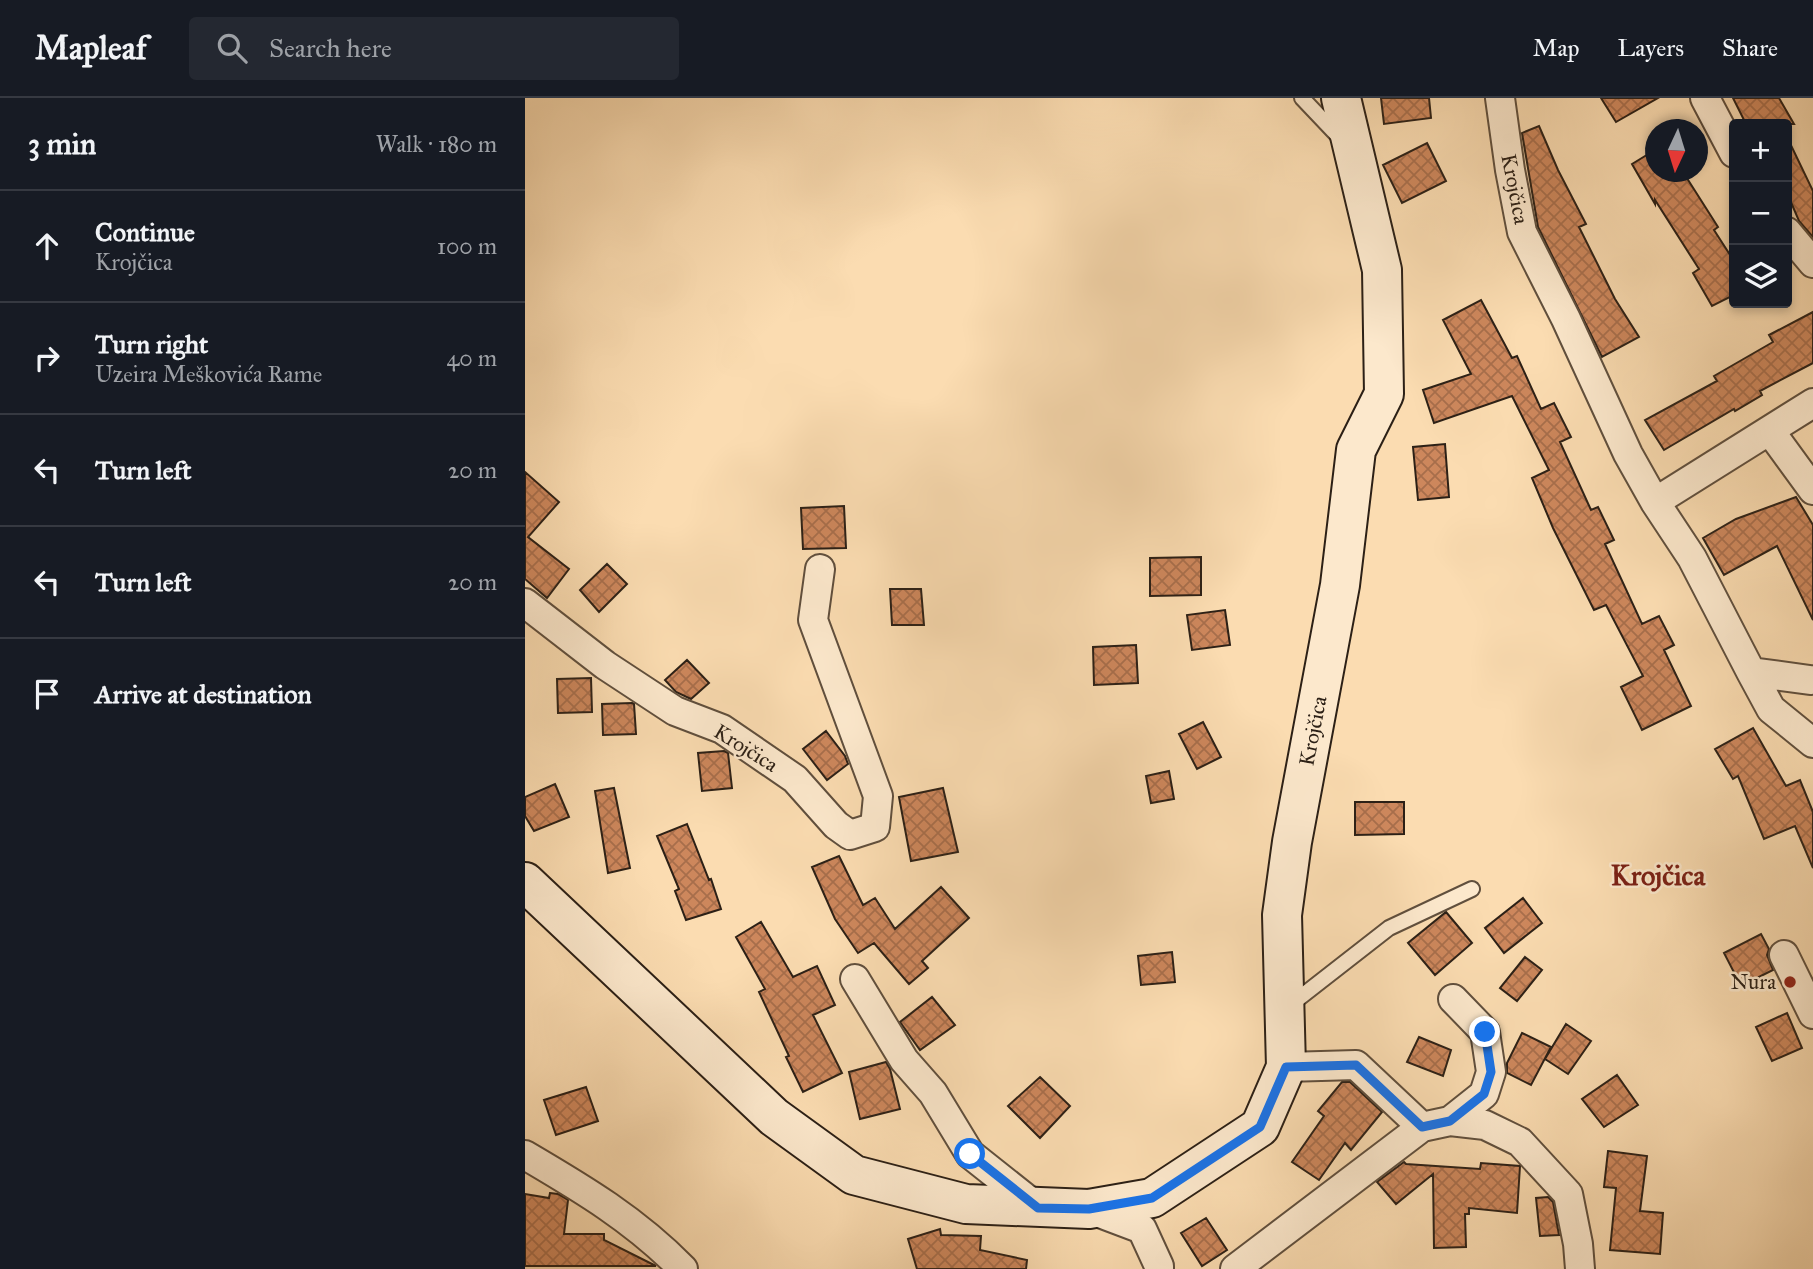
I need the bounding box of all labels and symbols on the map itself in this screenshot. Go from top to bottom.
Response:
north arrow [1645,119,1708,182]
street label: Krojčica [1495,152,1535,226]
street label: Krojčica [1293,694,1333,768]
street label: Krojčica [709,718,783,778]
district label: Krojčica [1611,858,1706,893]
place label: Nura [1731,969,1776,995]
marker: Nura [1782,974,1798,990]
route end [1469,1016,1500,1047]
route start [954,1138,985,1169]

